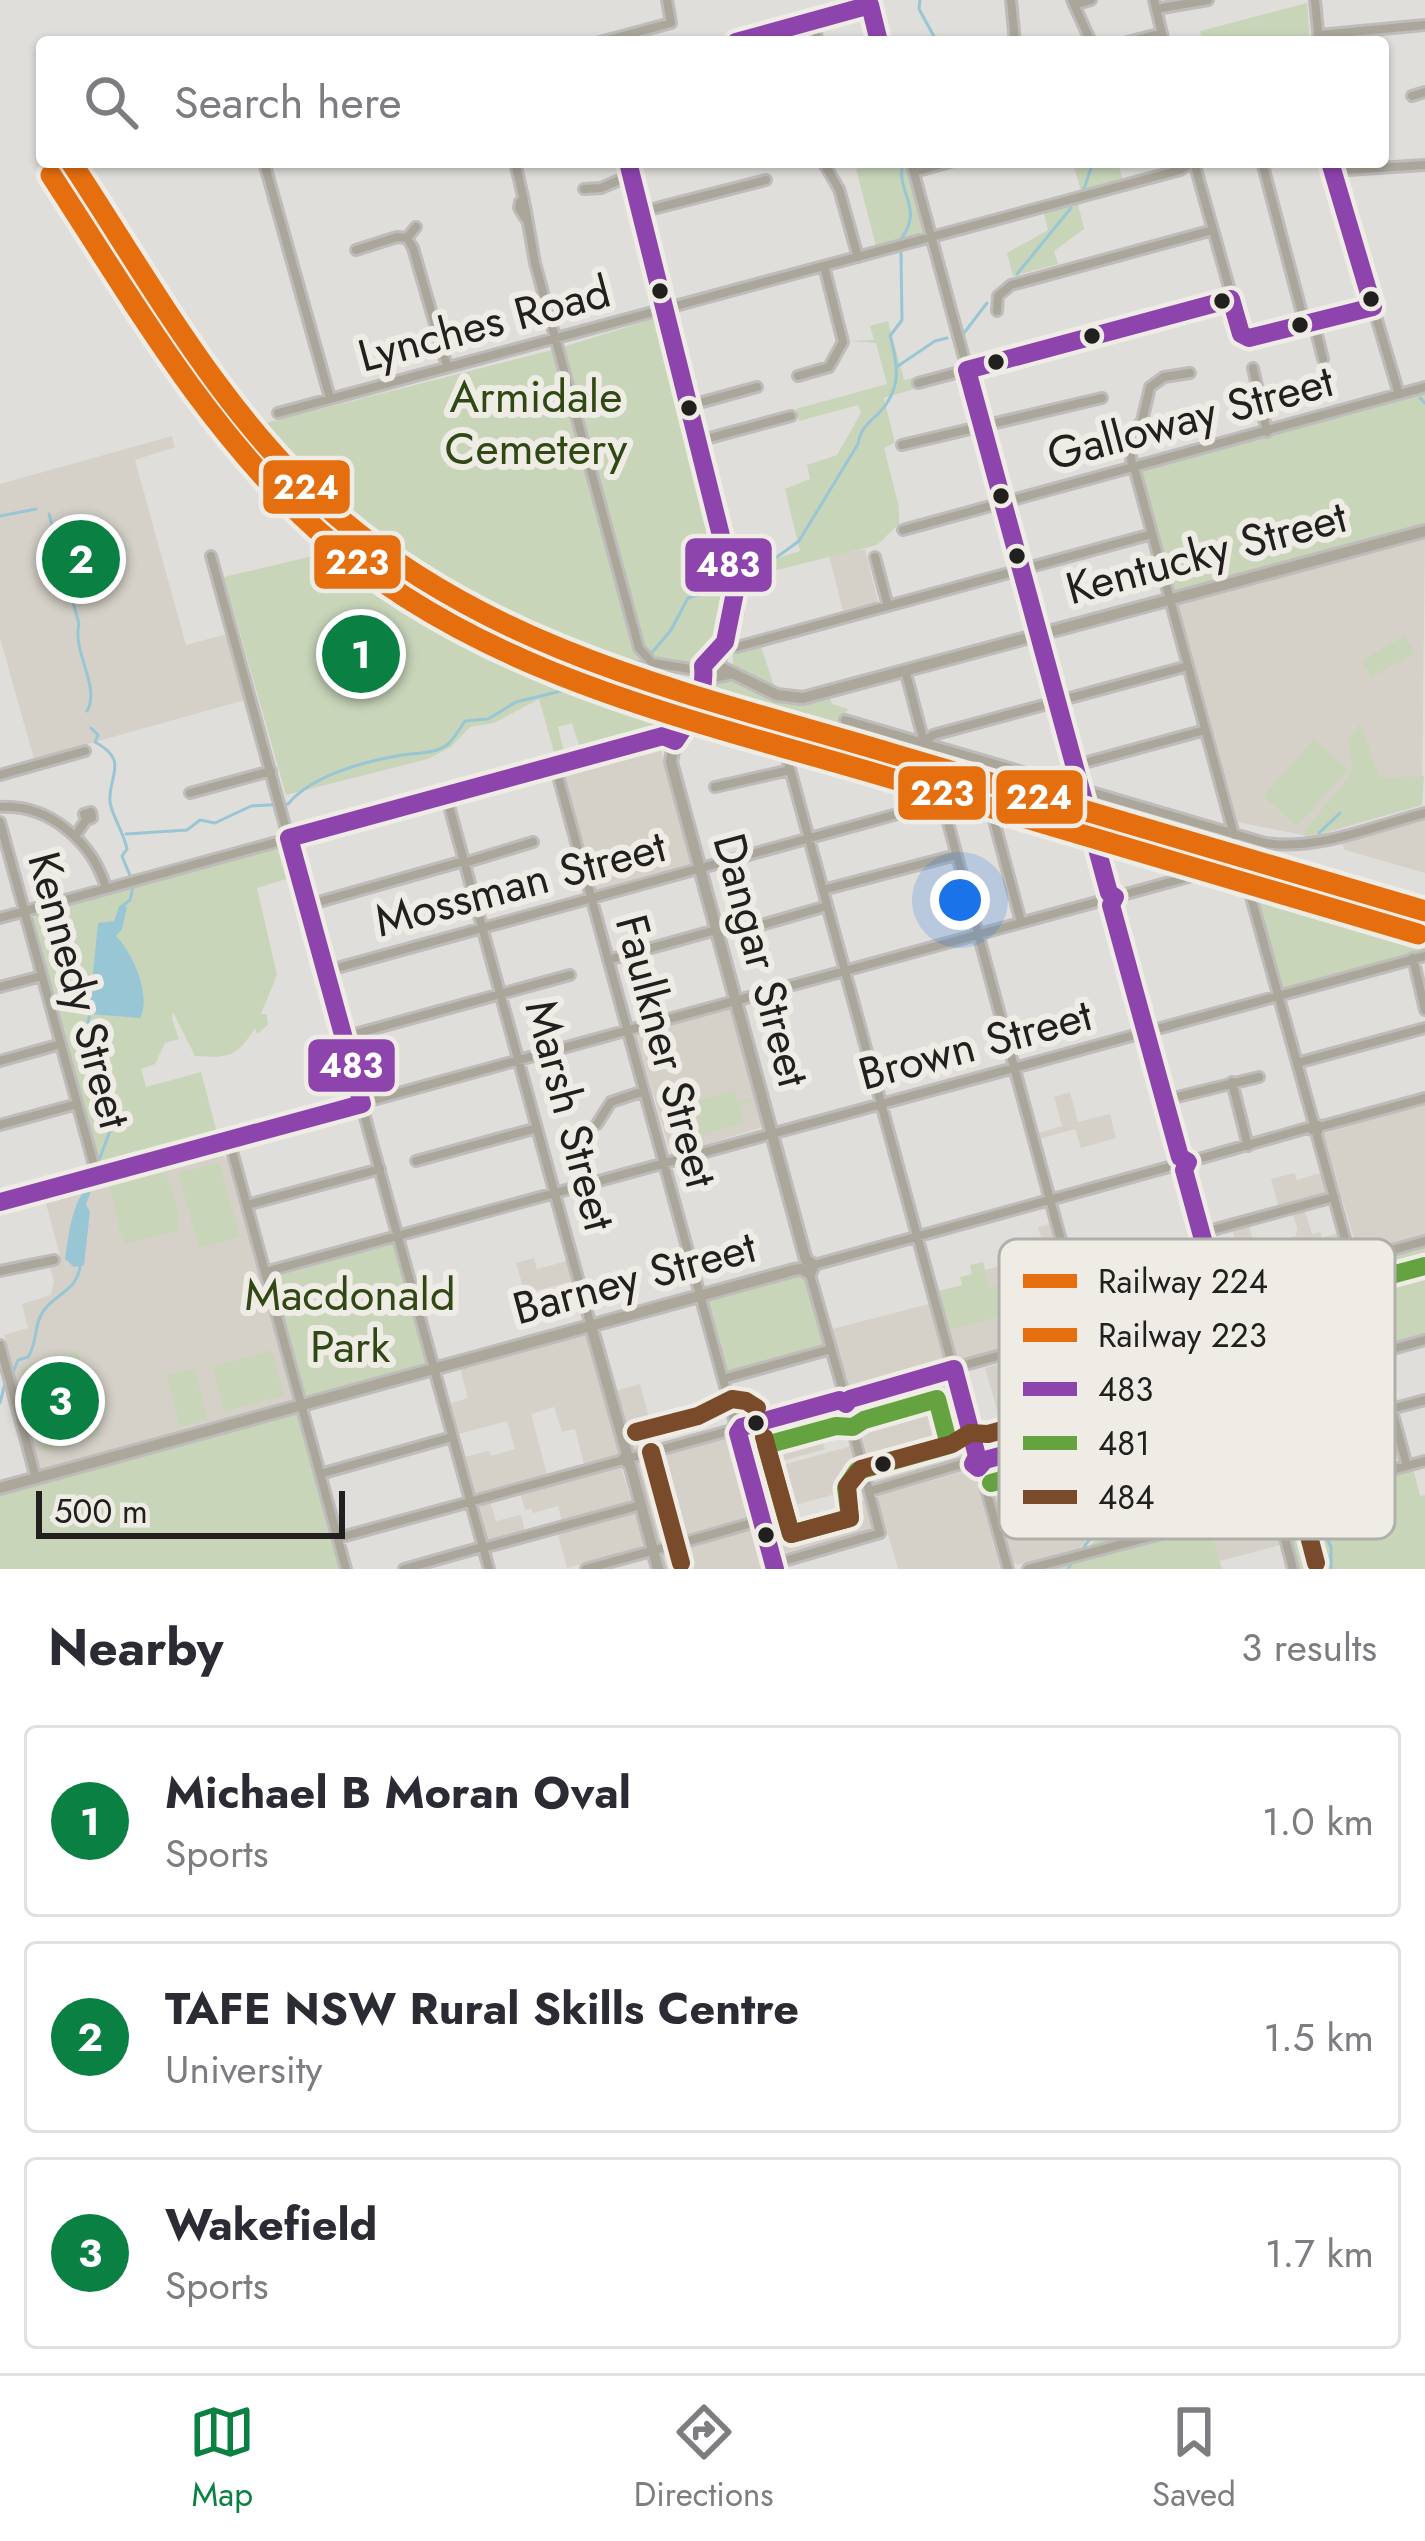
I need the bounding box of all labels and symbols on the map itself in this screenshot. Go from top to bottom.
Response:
street label: Lynches Road [351,259,617,388]
unlabelled marker [649,280,671,302]
unlabelled marker [1360,288,1382,310]
unlabelled marker [1211,290,1233,312]
unlabelled marker [1289,314,1311,336]
unlabelled marker [1081,325,1103,347]
street label: Galloway Street [1040,348,1341,487]
unlabelled marker [985,351,1007,373]
park label: Armidale Cemetery [445,364,628,481]
unlabelled marker [678,397,700,419]
line badge: 224 [261,458,352,516]
text: 224 [273,464,339,511]
street label: Kentucky Street [1059,484,1354,621]
unlabelled marker [990,485,1012,507]
pin: 2 [42,514,120,604]
line badge: 223 [312,533,403,591]
line badge: 483 [683,536,774,594]
text: 223 [325,539,389,586]
text: 483 [696,541,760,588]
unlabelled marker [1006,545,1028,567]
pin: 1 [322,609,400,699]
line badge: 223 [896,764,988,822]
line badge: 224 [994,768,1085,826]
text: 223 [910,770,974,817]
text: 224 [1006,774,1072,821]
street label: Mossman Street [368,813,673,954]
street label: Dangar Street [697,826,827,1094]
street label: Kennedy Street [11,845,148,1136]
your location [930,870,990,930]
street label: Faulkner Street [599,908,734,1195]
street label: Brown Street [851,982,1099,1107]
street label: Marsh Street [509,993,633,1238]
line badge: 483 [306,1037,397,1094]
text: 483 [319,1042,383,1089]
street label: Barney Street [505,1214,763,1341]
legend [999,1239,1395,1539]
text: Railway 224 [1098,1258,1268,1305]
park label: Macdonald Park [244,1262,456,1379]
text: Railway 223 [1098,1312,1267,1359]
pin: 3 [21,1356,99,1446]
text: 483 [1098,1366,1153,1413]
unlabelled marker [745,1412,767,1434]
text: 481 [1098,1420,1150,1467]
unlabelled marker [872,1453,894,1475]
text: 484 [1098,1474,1155,1521]
scale bar [36,1485,345,1538]
unlabelled marker [755,1524,777,1546]

